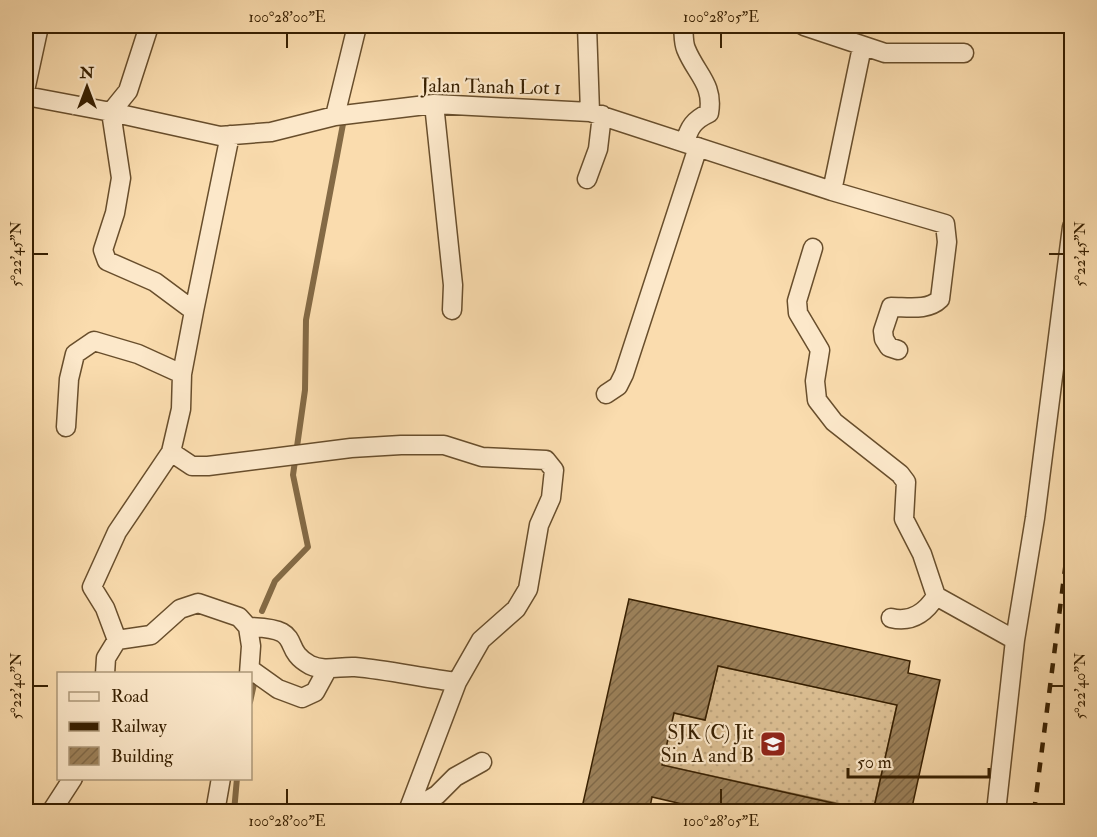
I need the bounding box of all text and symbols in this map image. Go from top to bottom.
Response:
text: 100°28'00"E [248,8,326,27]
text: 100°28'05"E [683,8,759,27]
north arrow [57,57,117,117]
text: N [79,63,95,83]
street label: Jalan Tanah Lot 1 [420,73,561,100]
text: 5°22'45"N [7,221,26,287]
text: 5°22'45"N [1071,221,1090,287]
text: 5°22'40"N [7,652,26,719]
text: 5°22'40"N [1071,652,1090,719]
legend [57,672,252,780]
text: Road [111,685,149,708]
text: Railway [111,715,168,738]
place label: SJK (C) Jit Sin A and B [661,720,755,768]
school or university icon: SJK (C) Jit Sin A and B [758,729,788,759]
scale bar [848,741,989,779]
text: Building [111,745,174,768]
text: 50 m [857,751,892,774]
text: 100°28'00"E [248,812,326,831]
text: 100°28'05"E [683,812,759,831]

